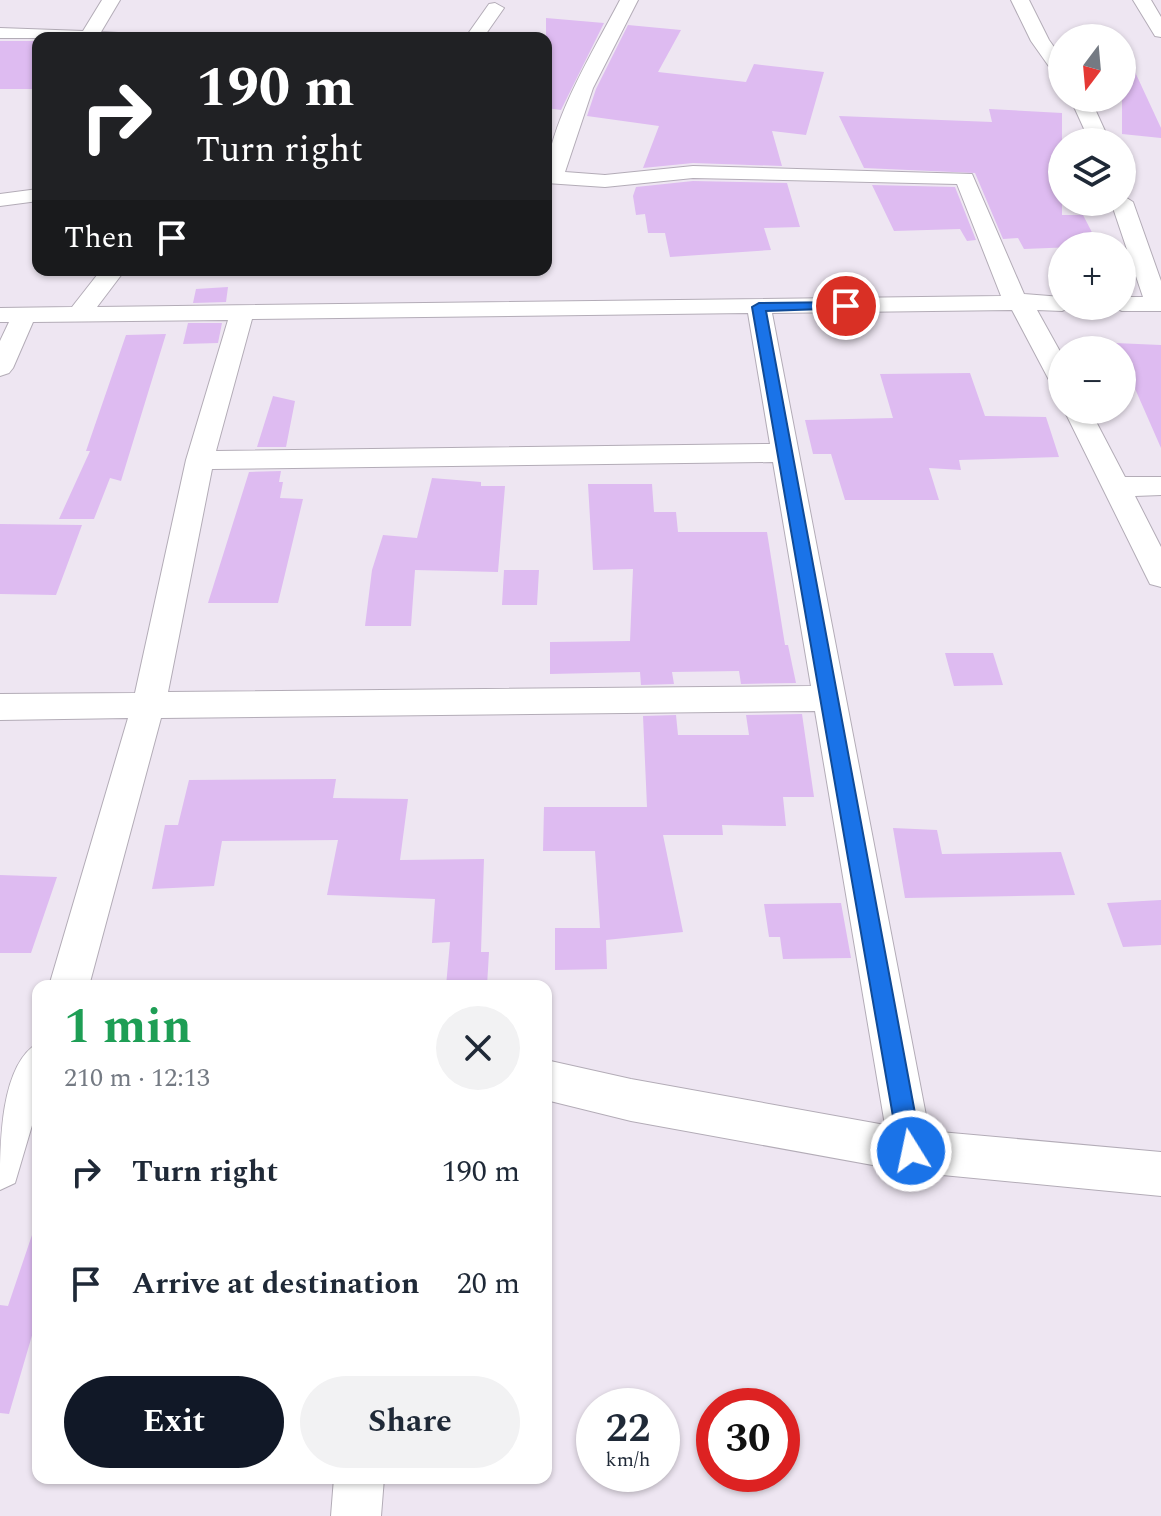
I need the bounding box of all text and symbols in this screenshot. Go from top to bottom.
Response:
north arrow [1048,24,1136,112]
map controls [1048,24,1136,424]
text: 190 m [196,46,355,131]
icon: right [64,64,168,168]
text: Turn right [196,123,363,178]
button: layers [1048,128,1136,216]
text: Then [64,215,134,261]
icon: arrive [150,216,194,260]
button: + [1048,232,1136,320]
pin [812,272,880,340]
icon: arrive [824,284,868,328]
button: − [1048,336,1136,424]
text: 1 min [64,991,192,1064]
button: close [436,1006,520,1090]
text: 210 m · 12:13 [64,1058,210,1098]
position arrow [869,1109,953,1193]
text: Turn right [132,1149,278,1195]
text: 190 m [442,1149,520,1195]
icon: right [64,1150,108,1194]
text: Arrive at destination [132,1261,419,1307]
text: 20 m [457,1261,520,1307]
icon: arrive [64,1262,108,1306]
button: Exit [64,1376,284,1468]
button: Share [300,1376,520,1468]
speed limit sign: 30 [696,1388,800,1492]
text: 22 [606,1399,650,1460]
text: km/h [606,1445,651,1475]

